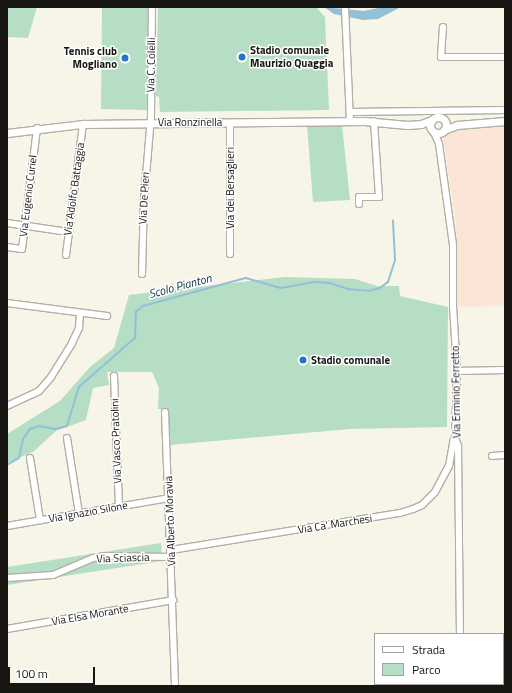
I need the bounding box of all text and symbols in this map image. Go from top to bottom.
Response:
street label: Via C. Colelli [144,37,158,93]
place label: Stadio comunale Maurizio Quaggia [250,44,333,70]
place label: Tennis club Mogliano [64,45,117,71]
marker: Stadio comunale Maurizio Quaggia [237,52,247,62]
marker: Tennis club Mogliano [120,53,130,63]
street label: Via Ronzinella [158,115,222,129]
street label: Via Adolfo Battaggia [61,142,87,236]
street label: Via dei Bersaglieri [223,147,237,229]
street label: Via Eugenio Curiel [16,154,40,238]
street label: Via De Pieri [136,171,152,225]
water label: Scolo Pianton [147,271,213,301]
street label: Via Erminio Ferretto [449,346,463,438]
place label: Stadio comunale [311,353,390,367]
marker: Stadio comunale [298,355,308,365]
street label: Via Vasco Pratolini [108,398,124,484]
street label: Via Alberto Moravia [162,476,178,566]
street label: Via Ignazio Silone [47,499,129,525]
street label: Via Ca' Marchesi [297,512,373,536]
street label: Via Sciascia [96,550,150,566]
street label: Via Elsa Morante [50,602,130,628]
legend [374,633,504,685]
text: Strada [412,640,445,659]
scale bar [10,659,97,685]
text: Parco [412,660,441,679]
text: 100 m [15,664,48,683]

